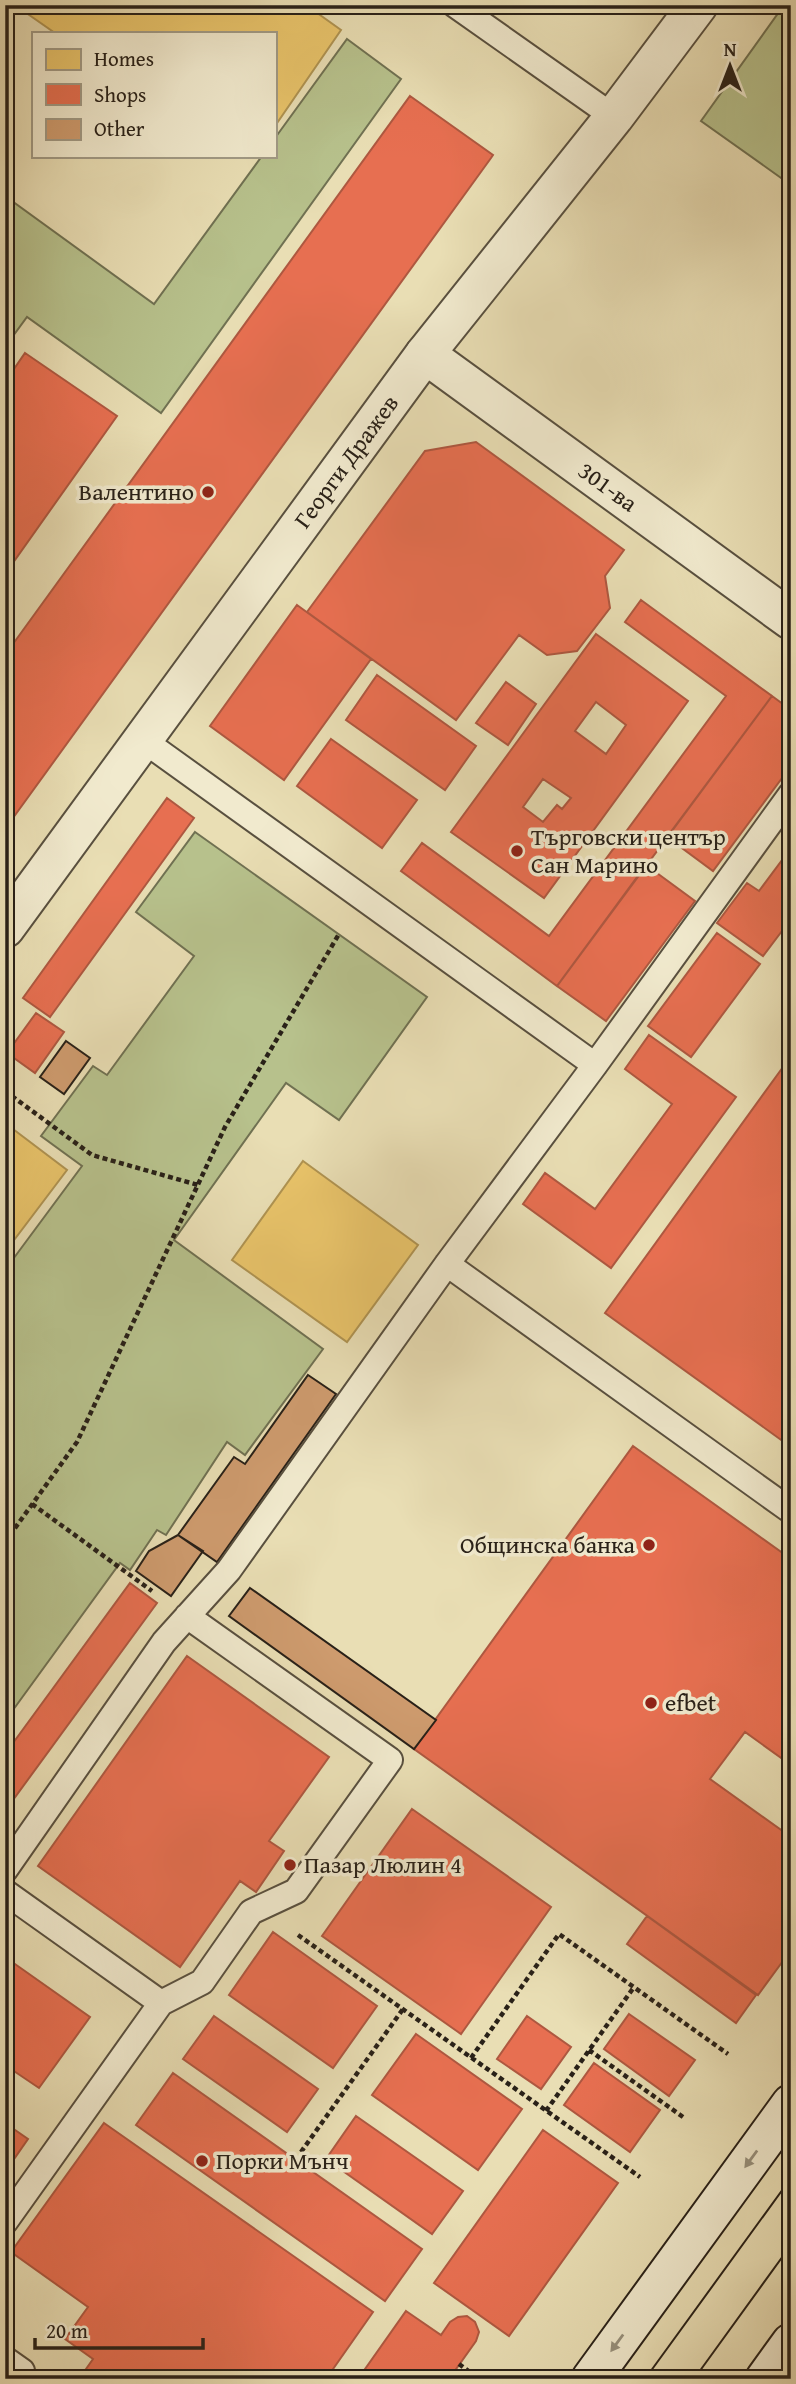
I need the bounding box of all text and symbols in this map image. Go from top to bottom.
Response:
legend [32,32,276,158]
north arrow [694,32,764,102]
text: N [724,35,737,63]
text: Homes [94,43,154,74]
text: Shops [94,79,146,110]
text: Other [94,113,145,144]
street label: Георги Дражев [285,387,407,535]
street label: 301-ва [571,453,646,520]
place label: Валентино [79,474,194,509]
marker: Валентино [200,484,216,500]
place label: Търговски център Сан Марино [531,819,726,882]
marker: Търговски център Сан Марино [509,843,525,859]
place label: Общинска банка [460,1527,636,1562]
marker: Общинска банка [641,1537,657,1553]
place label: efbet [665,1685,717,1720]
marker: efbet [643,1695,659,1711]
place label: Пазар Люлин 4 [304,1847,462,1882]
marker: Пазар Люлин 4 [282,1857,298,1873]
place label: Порки Мънч [216,2143,349,2178]
one-way arrow [744,2150,758,2168]
marker: Порки Мънч [194,2153,210,2169]
scale bar [35,2307,203,2351]
text: 20 m [46,2315,88,2346]
one-way arrow [610,2334,624,2352]

